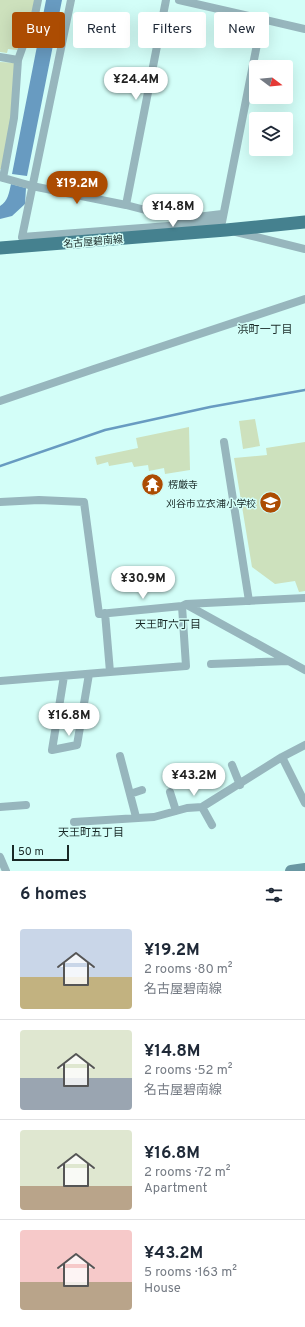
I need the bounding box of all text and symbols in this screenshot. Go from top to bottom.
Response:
chip: Buy [12,12,65,48]
chip: Rent [73,12,130,48]
chip: Filters [138,12,206,48]
chip: New [214,12,269,48]
north arrow [249,60,293,104]
map controls [249,60,293,156]
pin: ¥24.4M [103,67,169,101]
text: ¥24.4M [113,72,159,88]
button: layers [249,112,293,156]
pin: ¥19.2M [44,171,110,205]
text: ¥19.2M [56,176,98,192]
pin: ¥14.8M [140,194,206,228]
text: ¥14.8M [151,199,195,215]
street label: 名古屋碧南線 [63,233,124,252]
district label: 浜町一丁目 [238,323,293,337]
temple icon: 楞厳寺 [140,471,166,497]
place label: 楞厳寺 [168,479,198,492]
school or university icon: 刈谷市立衣浦小学校 [258,490,284,516]
place label: 刈谷市立衣浦小学校 [166,498,256,511]
pin: ¥30.9M [110,566,176,600]
text: ¥30.9M [120,571,166,587]
district label: 天王町六丁目 [135,618,201,632]
pin: ¥16.8M [36,703,102,737]
text: ¥16.8M [48,708,90,724]
pin: ¥43.2M [161,763,227,797]
text: ¥43.2M [171,768,217,784]
district label: 天王町五丁目 [58,826,124,840]
scale bar [12,843,69,862]
text: 50 m [18,845,44,859]
text: 6 homes [20,884,87,906]
icon: filters [263,884,285,906]
text: ¥19.2M [144,940,200,962]
icon: home [52,945,100,993]
text: 2 rooms · 80 m² [144,962,233,978]
text: 名古屋碧南線 [144,982,222,998]
text: ¥14.8M [144,1041,201,1063]
icon: home [52,1046,100,1094]
text: 2 rooms · 52 m² [144,1063,232,1079]
text: 名古屋碧南線 [144,1083,222,1099]
text: ¥16.8M [144,1143,200,1165]
icon: home [52,1146,100,1194]
text: 2 rooms · 72 m² [144,1165,230,1181]
text: Apartment [144,1181,207,1197]
text: ¥43.2M [144,1243,203,1265]
icon: home [52,1246,100,1294]
text: 5 rooms · 163 m² [144,1265,237,1281]
text: House [144,1281,181,1297]

